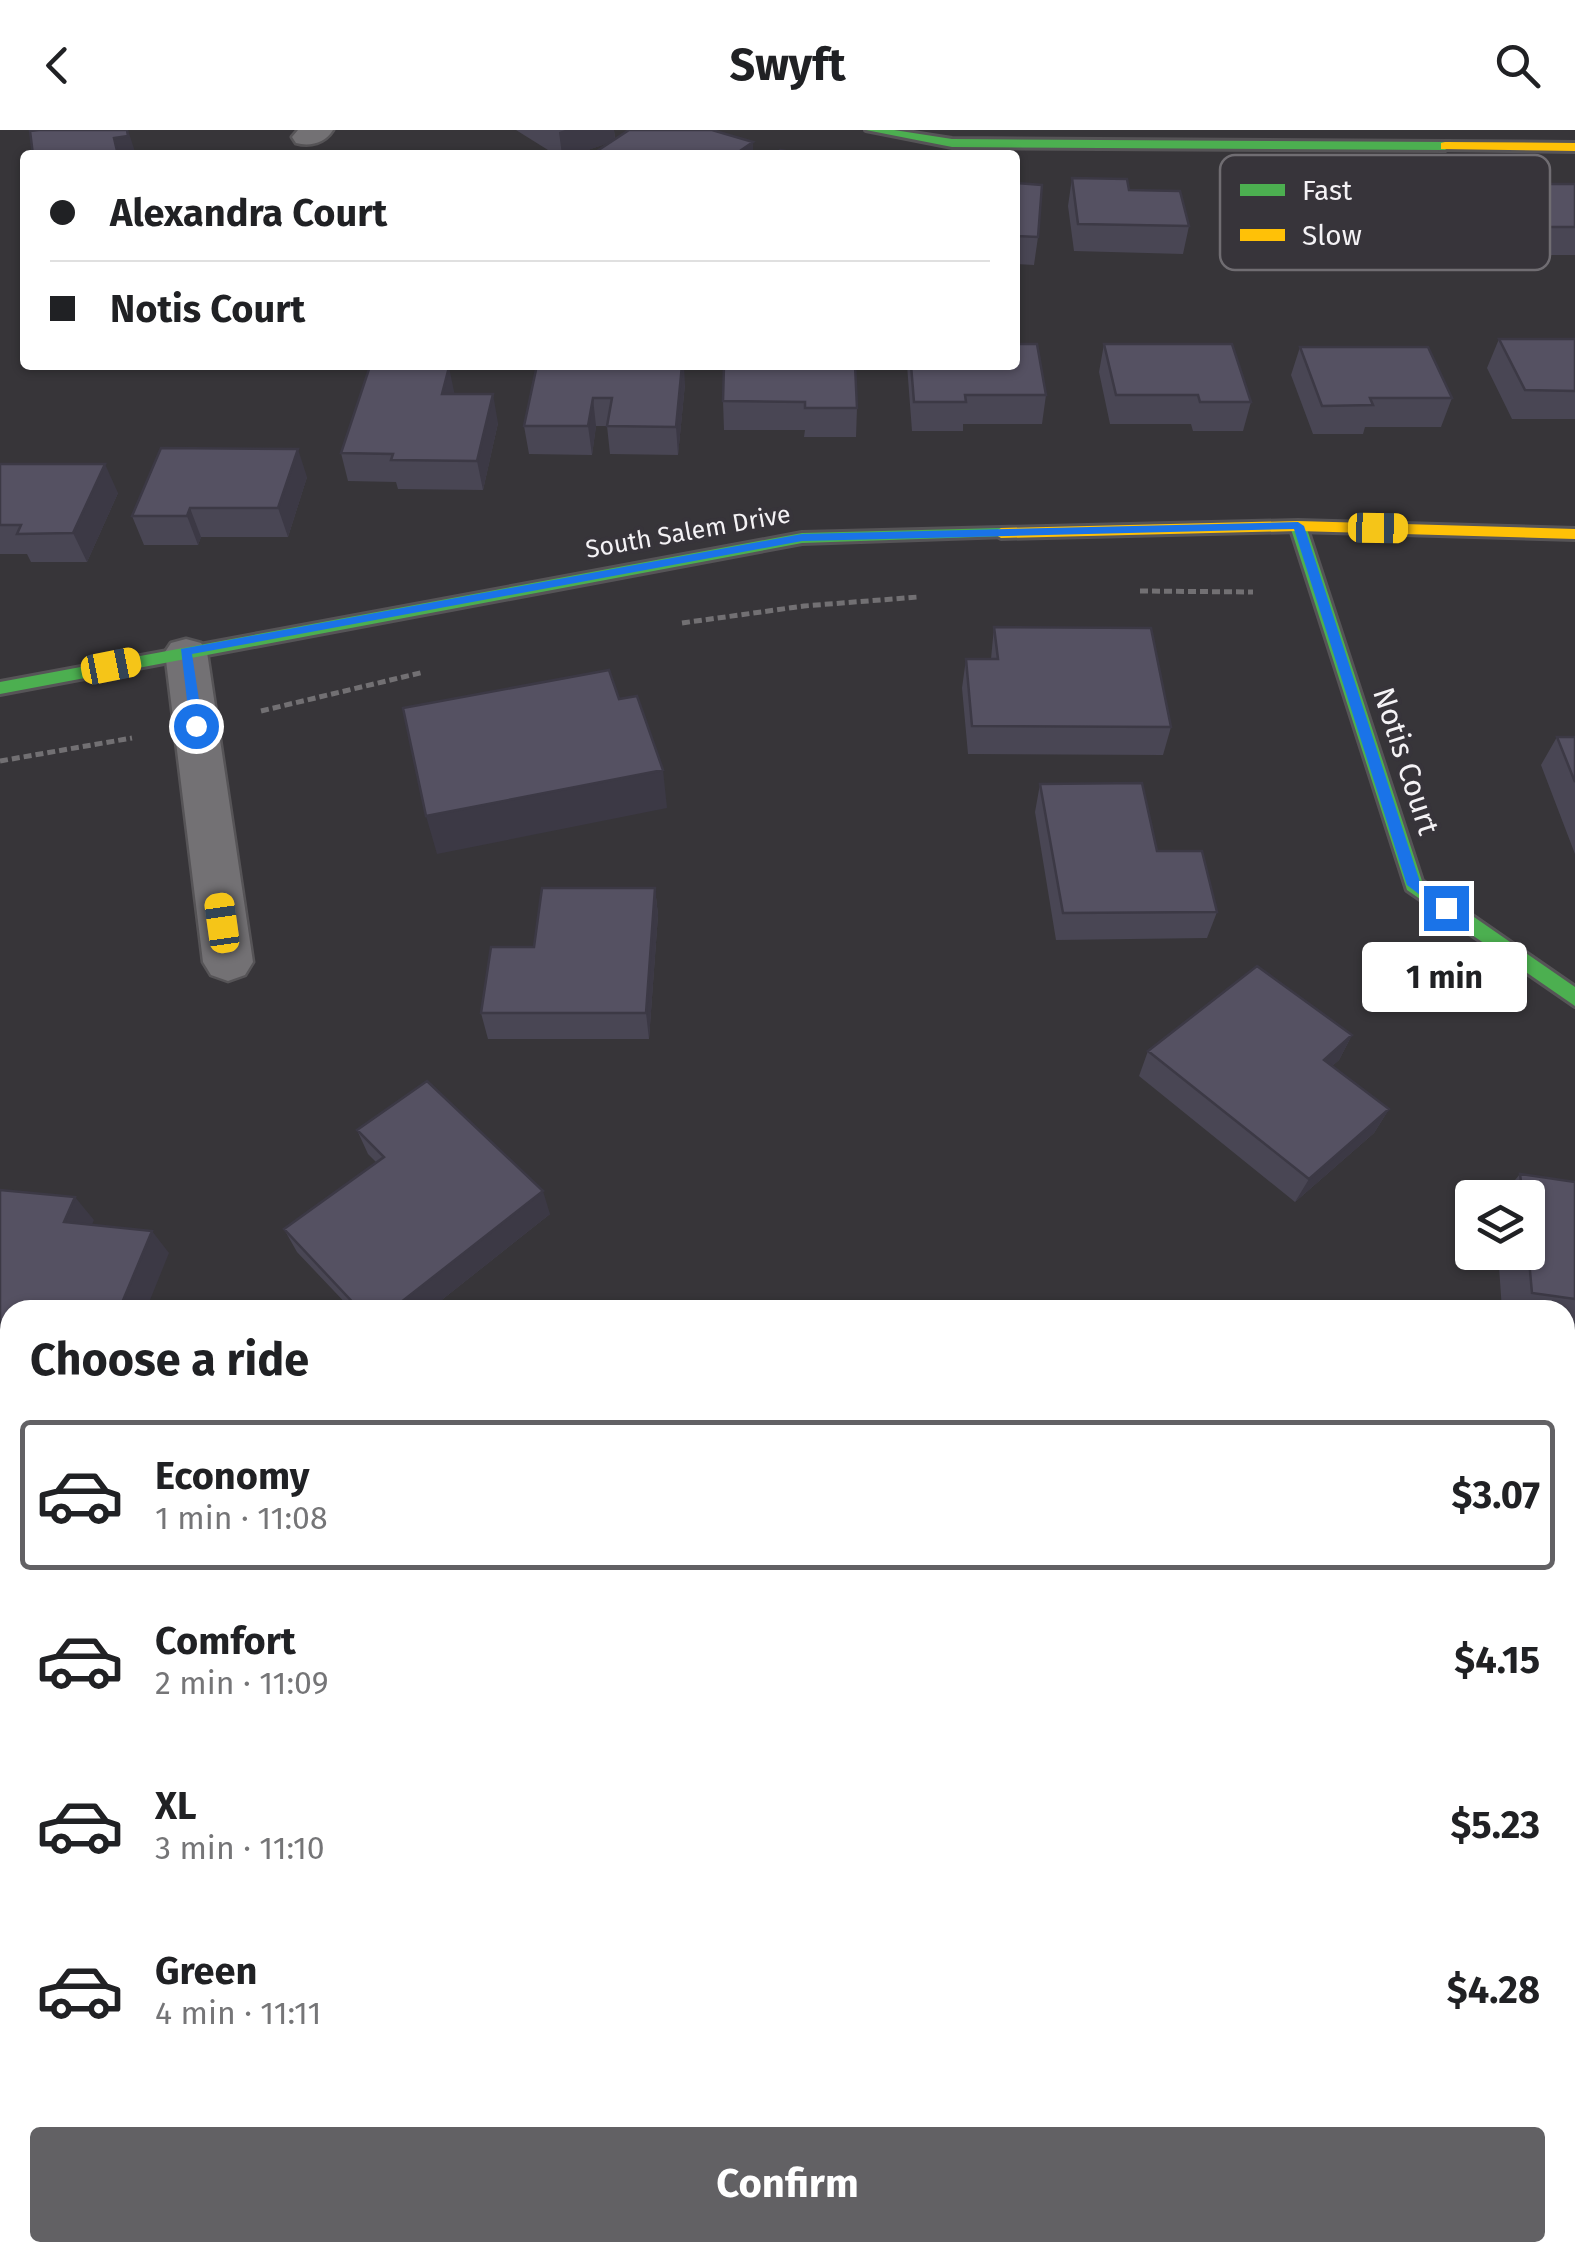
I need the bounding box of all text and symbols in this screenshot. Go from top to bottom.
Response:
icon: back [30,38,85,93]
text: Swyft [729,38,846,92]
icon: search [1490,38,1545,93]
legend [1220,155,1550,270]
text: Fast [1302,174,1353,207]
text: Alexandra Court [110,190,387,236]
text: Slow [1302,219,1362,252]
text: Notis Court [110,286,305,332]
street label: South Salem Drive [583,499,793,565]
car [1348,512,1408,544]
car [79,646,143,686]
street label: Notis Court [1365,683,1447,839]
route start [174,704,219,749]
route end [1424,886,1469,931]
car [203,891,241,955]
callout: 1 min [1364,943,1528,1013]
text: 1 min [1406,958,1483,996]
map controls [1455,1180,1545,1270]
button: layers [1455,1180,1545,1270]
text: Choose a ride [30,1333,309,1387]
icon: car [35,1450,125,1540]
text: Economy [155,1453,310,1499]
text: $3.07 [1452,1472,1540,1518]
text: 1 min · 11:08 [155,1499,328,1537]
icon: car [35,1615,125,1705]
text: Comfort [155,1618,296,1664]
text: $4.15 [1454,1637,1540,1683]
text: 2 min · 11:09 [155,1664,328,1702]
icon: car [35,1780,125,1870]
text: XL [155,1783,197,1829]
text: $5.23 [1450,1802,1540,1848]
text: 3 min · 11:10 [155,1829,325,1867]
icon: car [35,1945,125,2035]
text: Green [155,1948,258,1994]
text: $4.28 [1447,1967,1540,2013]
text: 4 min · 11:11 [155,1994,321,2032]
button: Confirm [30,2127,1545,2242]

